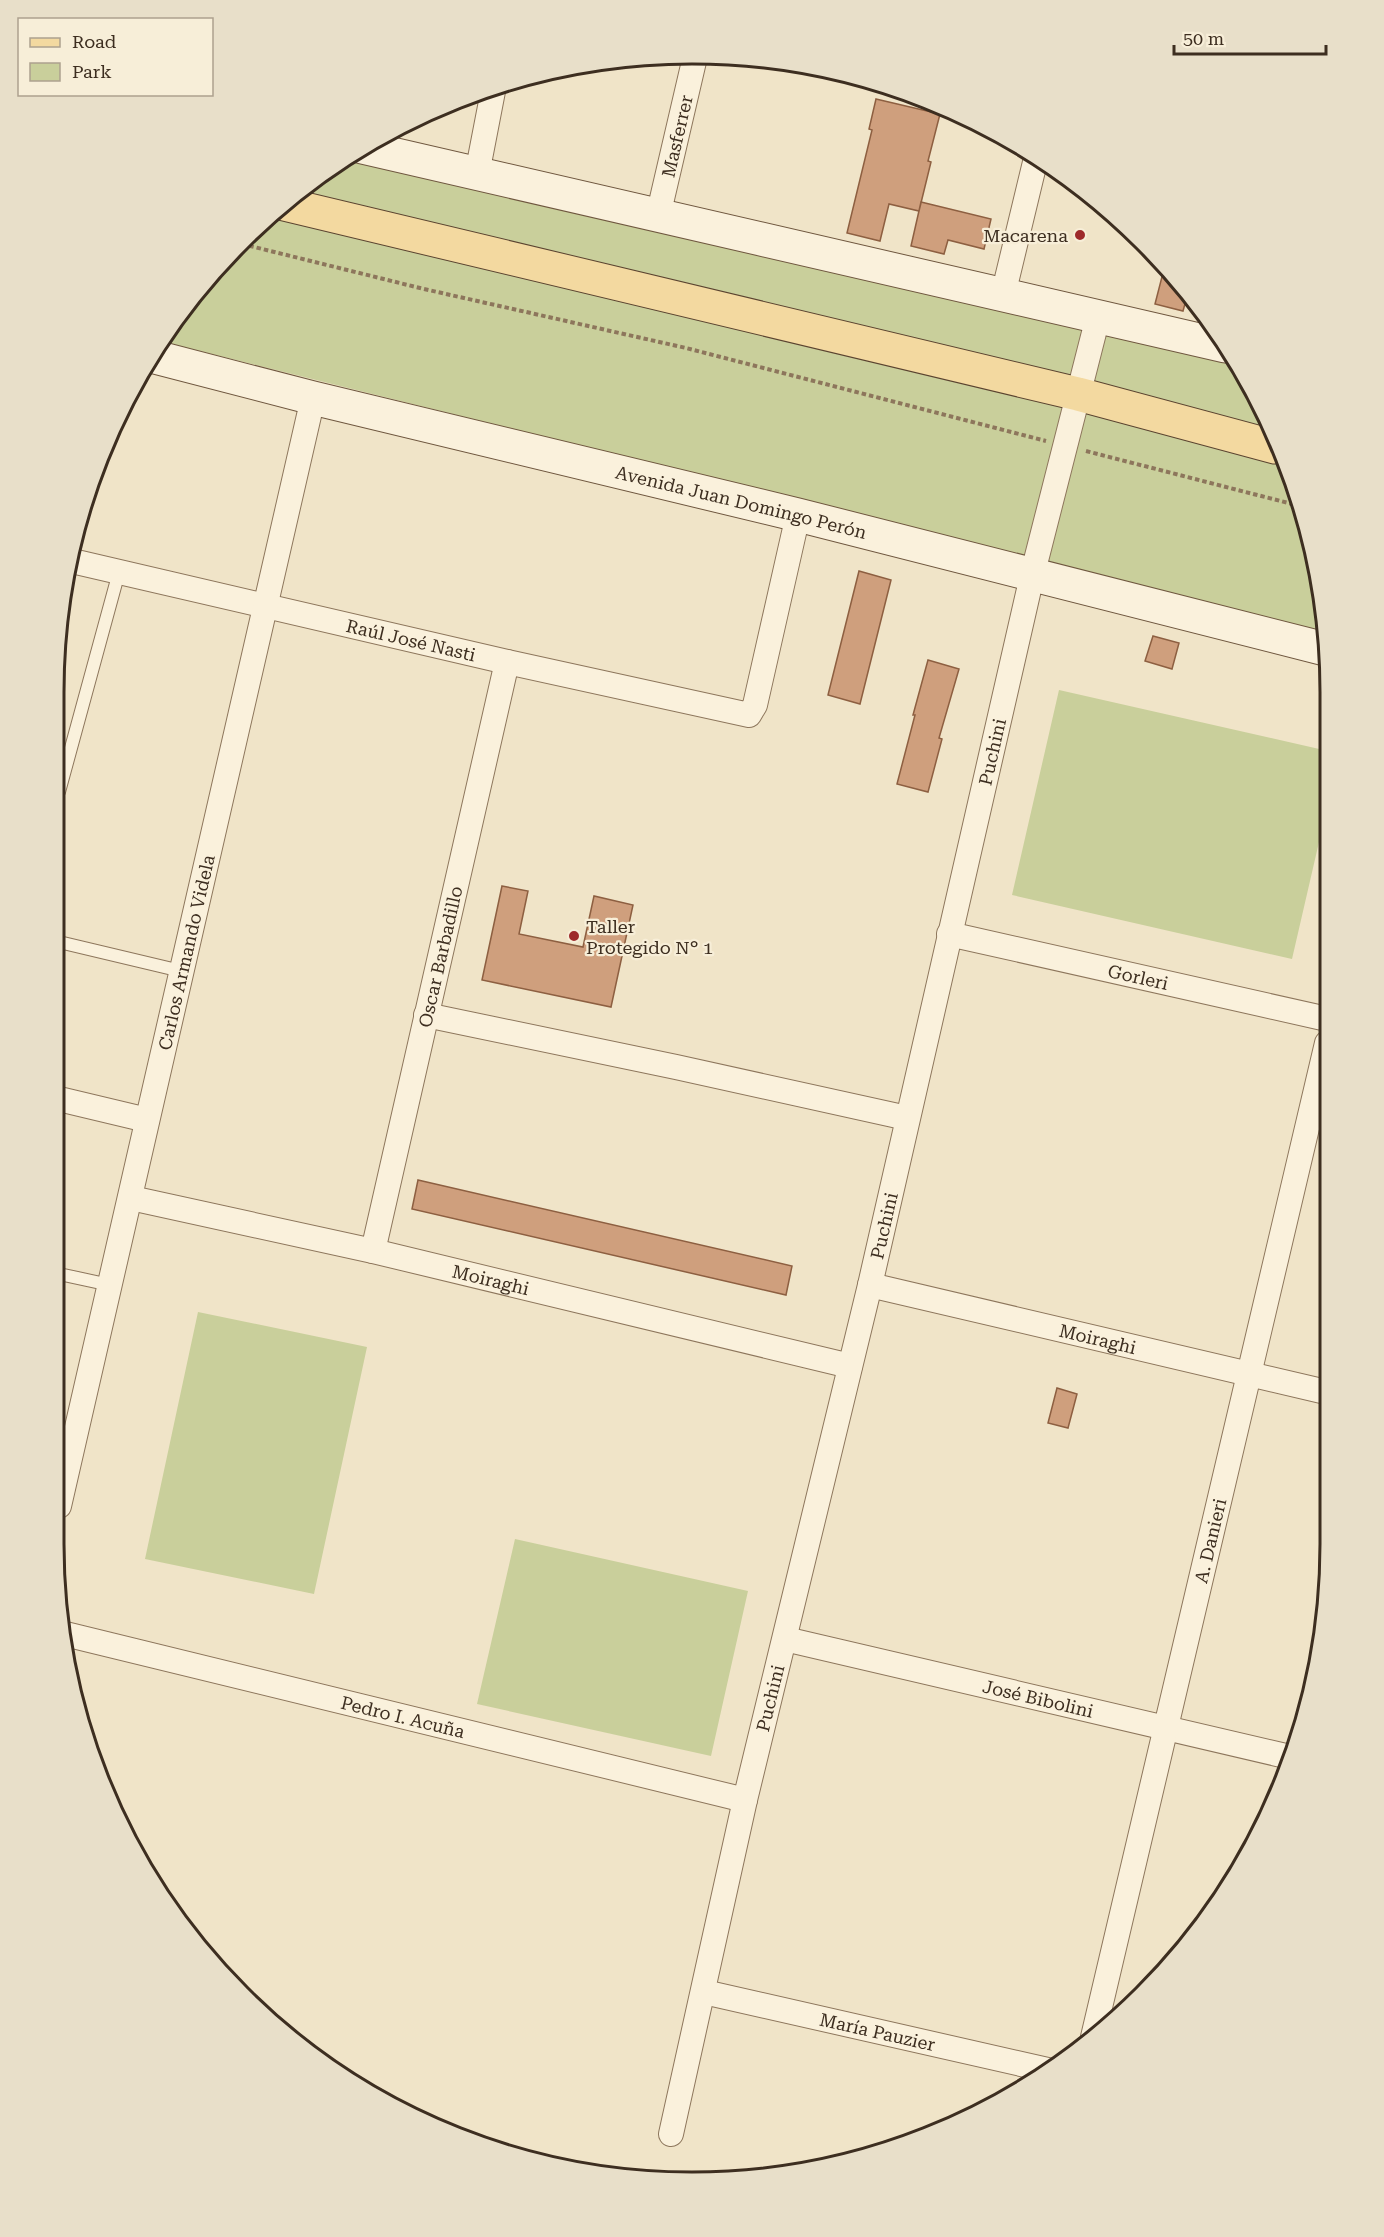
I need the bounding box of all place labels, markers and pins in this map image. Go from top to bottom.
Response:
place label: Macarena [983,225,1068,246]
marker: Macarena [1073,228,1087,242]
place label: Taller Protegido N° 1 [586,916,713,958]
marker: Taller Protegido N° 1 [567,929,581,943]

